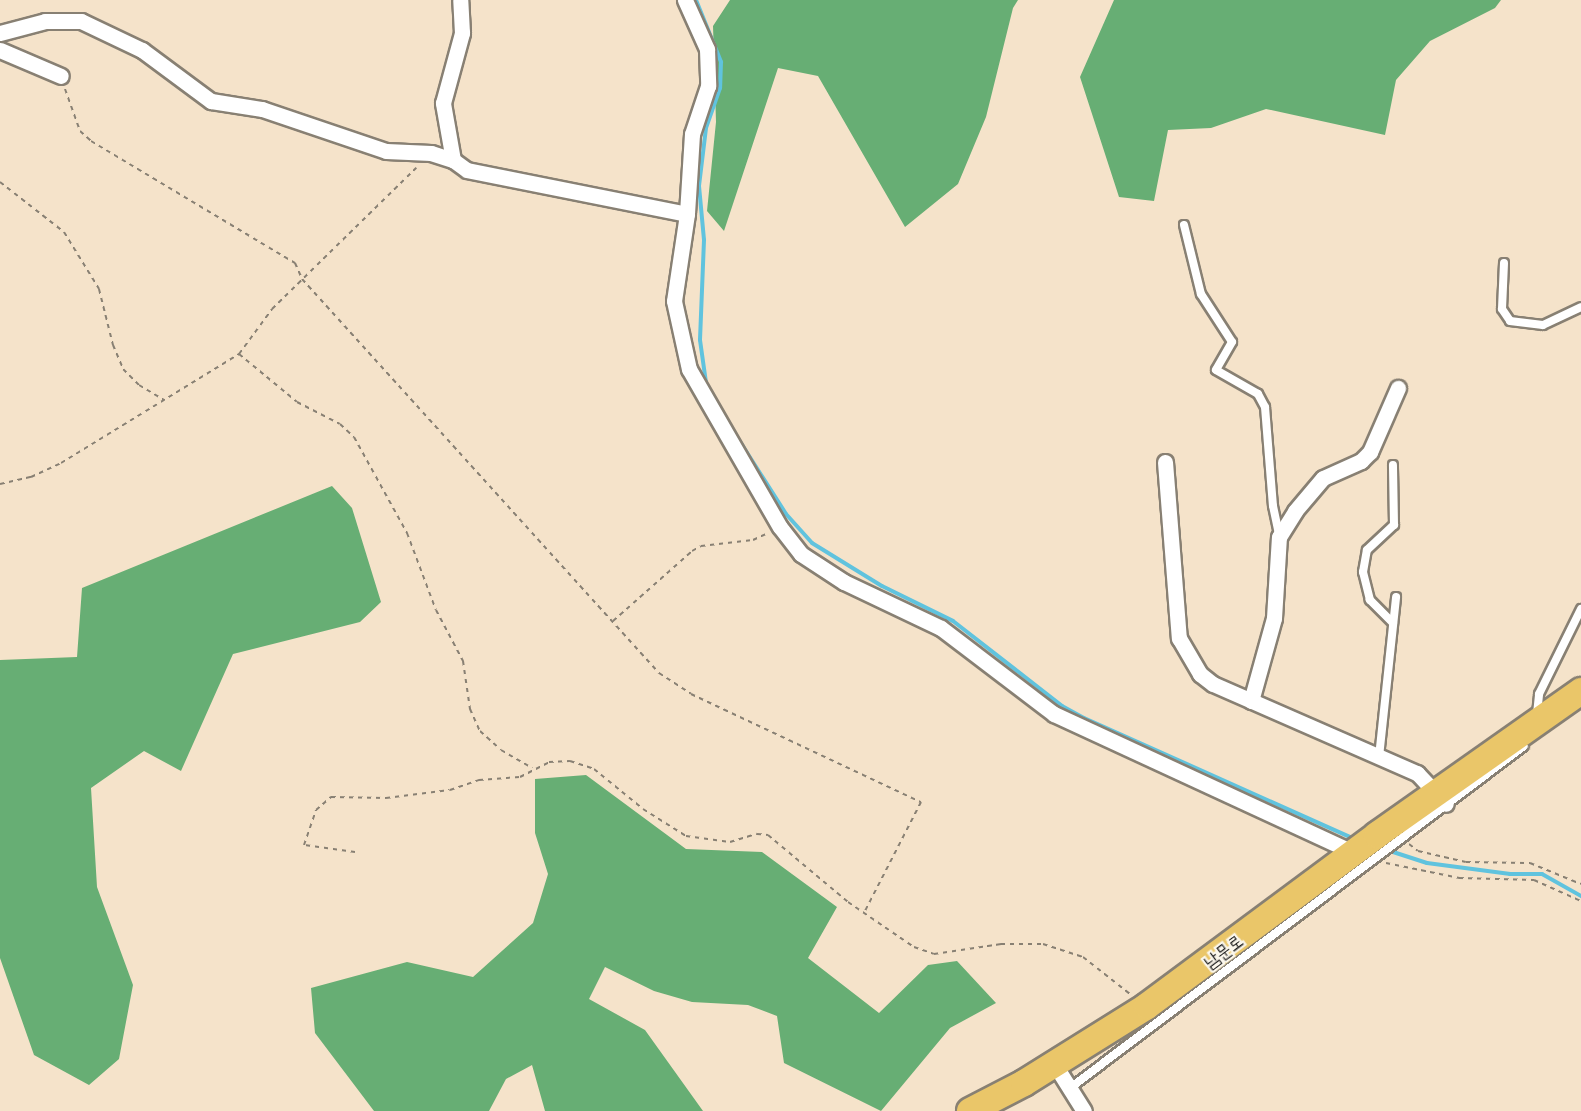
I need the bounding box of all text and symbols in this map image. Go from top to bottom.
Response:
street label: 남문로 [1199,929,1247,973]

